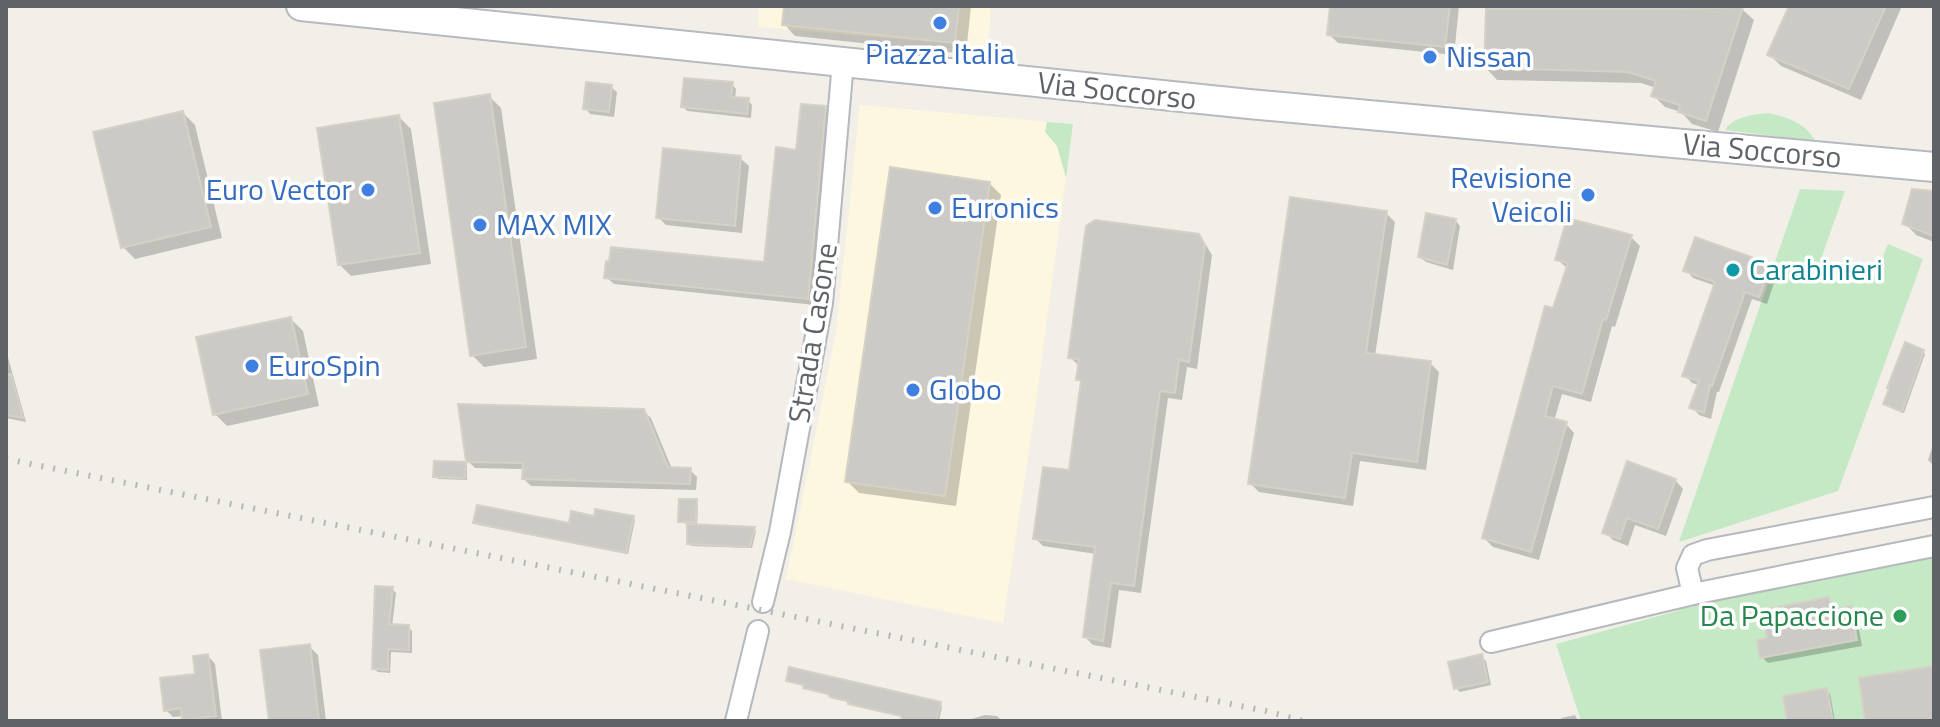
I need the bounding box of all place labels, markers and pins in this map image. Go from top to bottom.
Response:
marker: Piazza Italia [931,14,949,32]
place label: Piazza Italia [865,30,1015,76]
place label: Nissan [1446,33,1532,79]
marker: Nissan [1421,48,1439,66]
place label: Revisione Veicoli [1450,154,1572,234]
place label: Euro Vector [206,166,352,212]
marker: Euro Vector [359,181,377,199]
place label: Euronics [951,184,1059,230]
marker: Revisione Veicoli [1579,186,1597,204]
marker: Euronics [926,199,944,217]
place label: MAX MIX [496,201,612,247]
marker: MAX MIX [471,216,489,234]
place label: Carabinieri [1749,246,1883,292]
marker: Carabinieri [1724,261,1742,279]
place label: EuroSpin [268,342,381,388]
marker: EuroSpin [243,357,261,375]
place label: Globo [929,366,1002,412]
marker: Globo [904,381,922,399]
place label: Da Papaccione [1700,592,1884,638]
marker: Da Papaccione [1891,607,1909,625]

